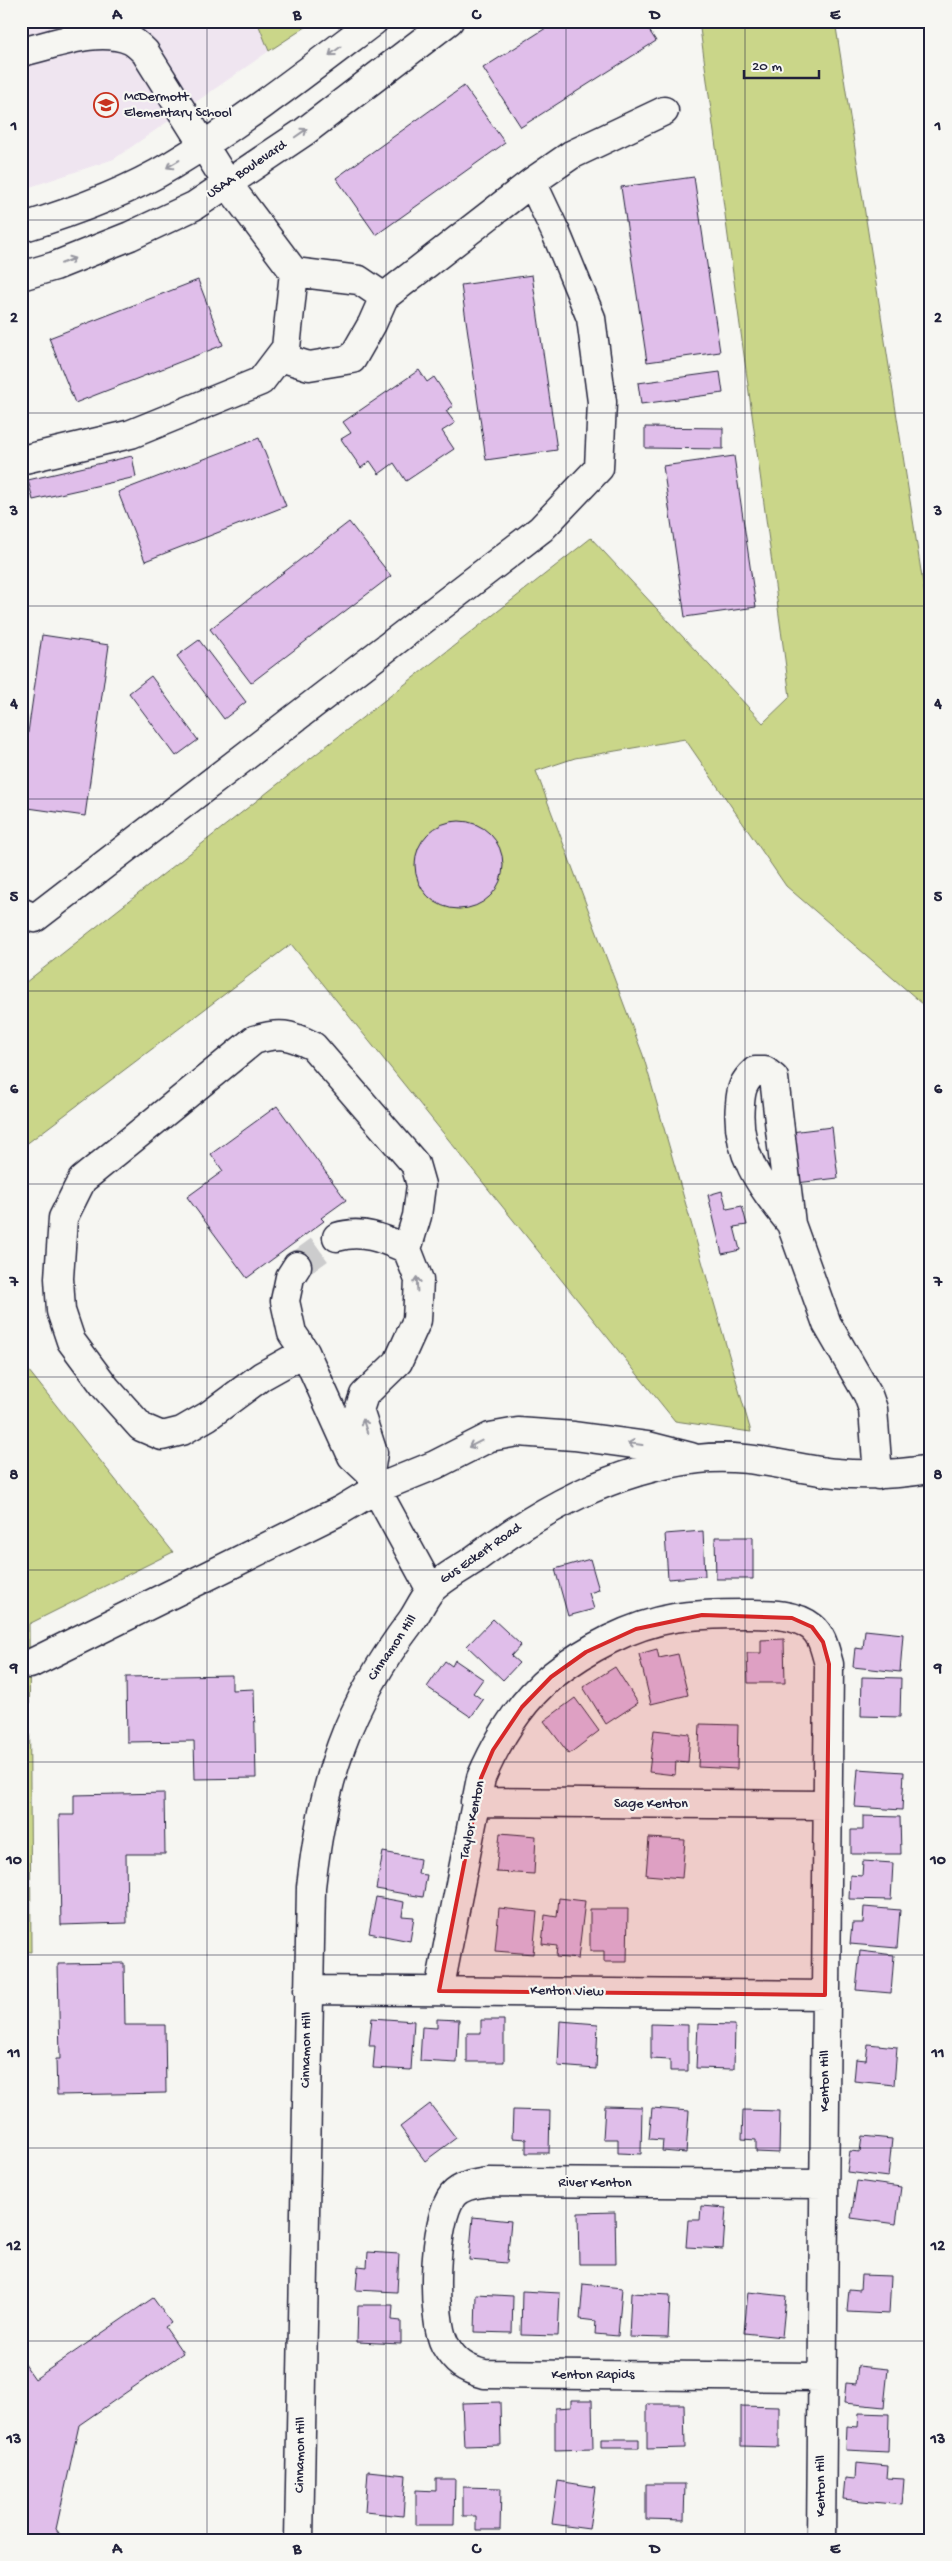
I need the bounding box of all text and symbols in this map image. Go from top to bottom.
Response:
text: A [111,7,123,26]
text: B [292,7,302,26]
text: C [471,7,482,26]
text: D [648,7,661,26]
text: E [830,7,841,26]
one-way arrow [329,45,342,56]
scale bar [744,48,820,80]
text: 20 m [752,58,782,76]
place label: McDermott Elementary School [124,89,232,122]
school or university icon: McDermott Elementary School [93,92,119,118]
text: 1 [10,118,17,137]
text: 1 [934,118,941,137]
one-way arrow [294,128,308,138]
street label: USAA Boulevard [204,136,292,203]
one-way arrow [167,159,181,169]
one-way arrow [60,255,75,264]
text: 2 [10,310,18,329]
text: 2 [934,310,942,329]
text: 3 [9,503,18,522]
text: 3 [933,503,942,522]
text: 4 [9,696,18,715]
text: 4 [933,696,942,715]
text: 5 [10,889,19,908]
text: 5 [934,889,943,908]
text: 6 [10,1081,19,1100]
text: 6 [934,1081,943,1100]
text: 7 [9,1274,19,1293]
text: 7 [933,1274,943,1293]
one-way arrow [413,1276,422,1292]
one-way arrow [359,1419,369,1435]
one-way arrow [627,1439,643,1449]
one-way arrow [468,1440,483,1449]
text: 8 [10,1467,19,1486]
text: 8 [934,1467,943,1486]
street label: Gus Eckert Road [437,1519,526,1588]
street label: Cinnamon Hill [365,1612,421,1684]
text: 9 [9,1660,18,1679]
text: 9 [933,1660,942,1679]
street label: Taylor Kenton [456,1779,490,1862]
street label: Sage Kenton [614,1796,688,1813]
text: 10 [5,1852,22,1871]
text: 10 [929,1852,946,1871]
street label: Kenton View [530,1983,604,2001]
street label: Cinnamon Hill [298,2012,316,2088]
text: 11 [7,2045,20,2064]
text: 11 [931,2045,944,2064]
street label: Kenton Hill [817,2050,834,2112]
street label: River Kenton [558,2175,632,2192]
text: 12 [6,2238,21,2257]
text: 12 [930,2238,945,2257]
street label: Kenton Rapids [552,2367,635,2384]
street label: Cinnamon Hill [292,2417,310,2493]
text: 13 [6,2431,21,2450]
text: 13 [930,2431,945,2450]
street label: Kenton Hill [813,2455,830,2517]
text: A [111,2541,123,2560]
text: B [292,2541,302,2560]
text: C [471,2541,482,2560]
text: D [648,2541,661,2560]
text: E [830,2541,841,2560]

